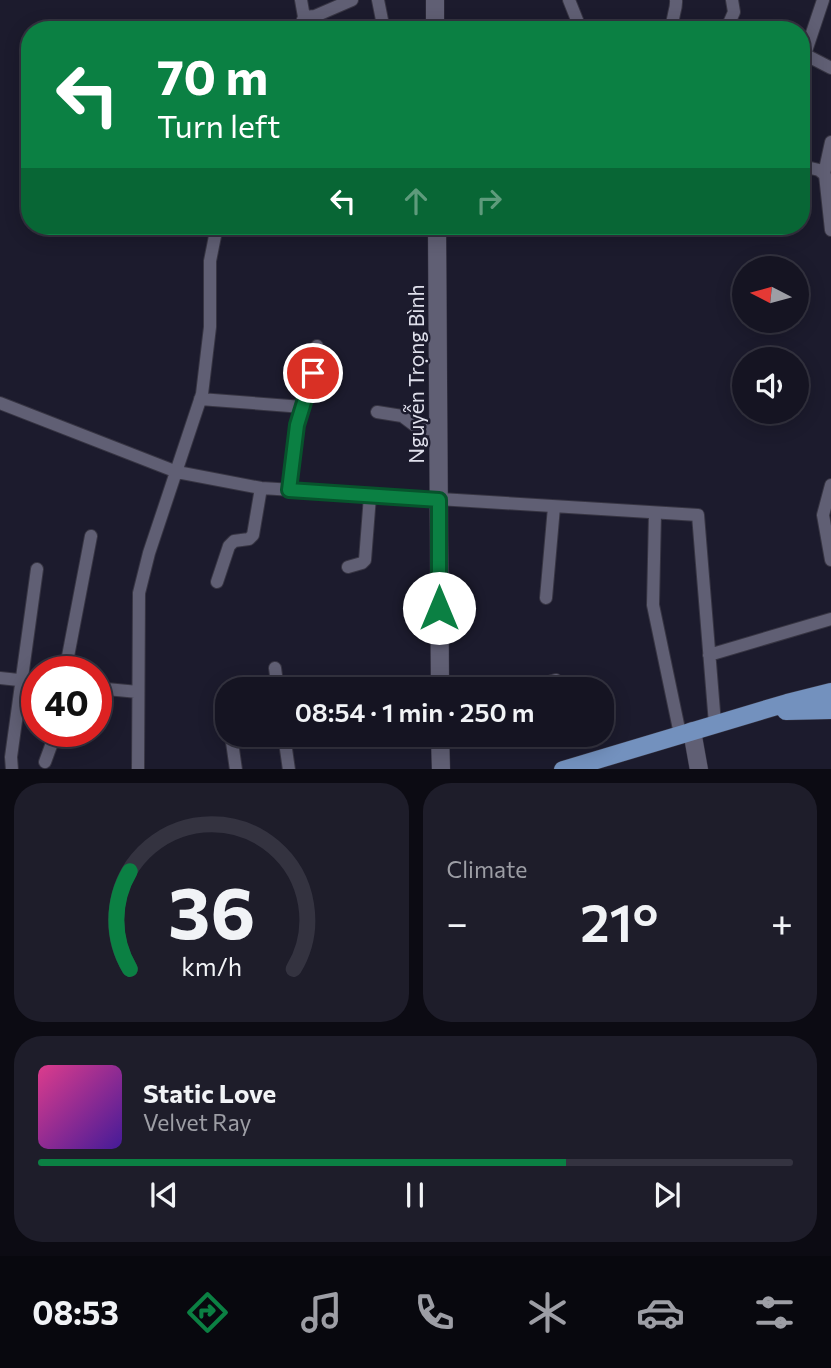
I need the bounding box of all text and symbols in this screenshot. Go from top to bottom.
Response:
text: 70 m [157,45,268,105]
icon: left [42,49,133,140]
text: Turn left [157,105,281,145]
icon: left [324,182,362,220]
icon: ahead [397,182,435,220]
icon: right [470,182,508,220]
north arrow [732,256,808,332]
map controls [732,256,809,424]
street label: Nguyễn Trọng Bình [402,284,428,464]
pin [283,343,343,403]
button: sound [732,347,809,424]
icon: arrive [294,354,332,392]
position arrow [402,571,476,645]
speed limit sign: 40 [21,656,112,747]
text: 08:54 · 1 min · 250 m [295,696,534,727]
text: Climate [447,855,528,883]
text: 36 [168,865,255,954]
text: 21° [580,889,659,953]
text: − [447,898,468,945]
text: + [771,898,793,945]
text: km/h [181,950,242,980]
text: Static Love [143,1077,276,1108]
text: Velvet Ray [143,1108,251,1136]
icon: previous [145,1176,183,1214]
icon: pause [396,1176,434,1214]
icon: next [648,1176,686,1214]
icon: directions [183,1288,232,1337]
icon: music [297,1288,346,1337]
icon: phone [410,1288,459,1337]
icon: climate [523,1288,572,1337]
icon: car [636,1288,685,1337]
icon: filters [750,1288,799,1337]
text: 08:53 [32,1292,119,1332]

